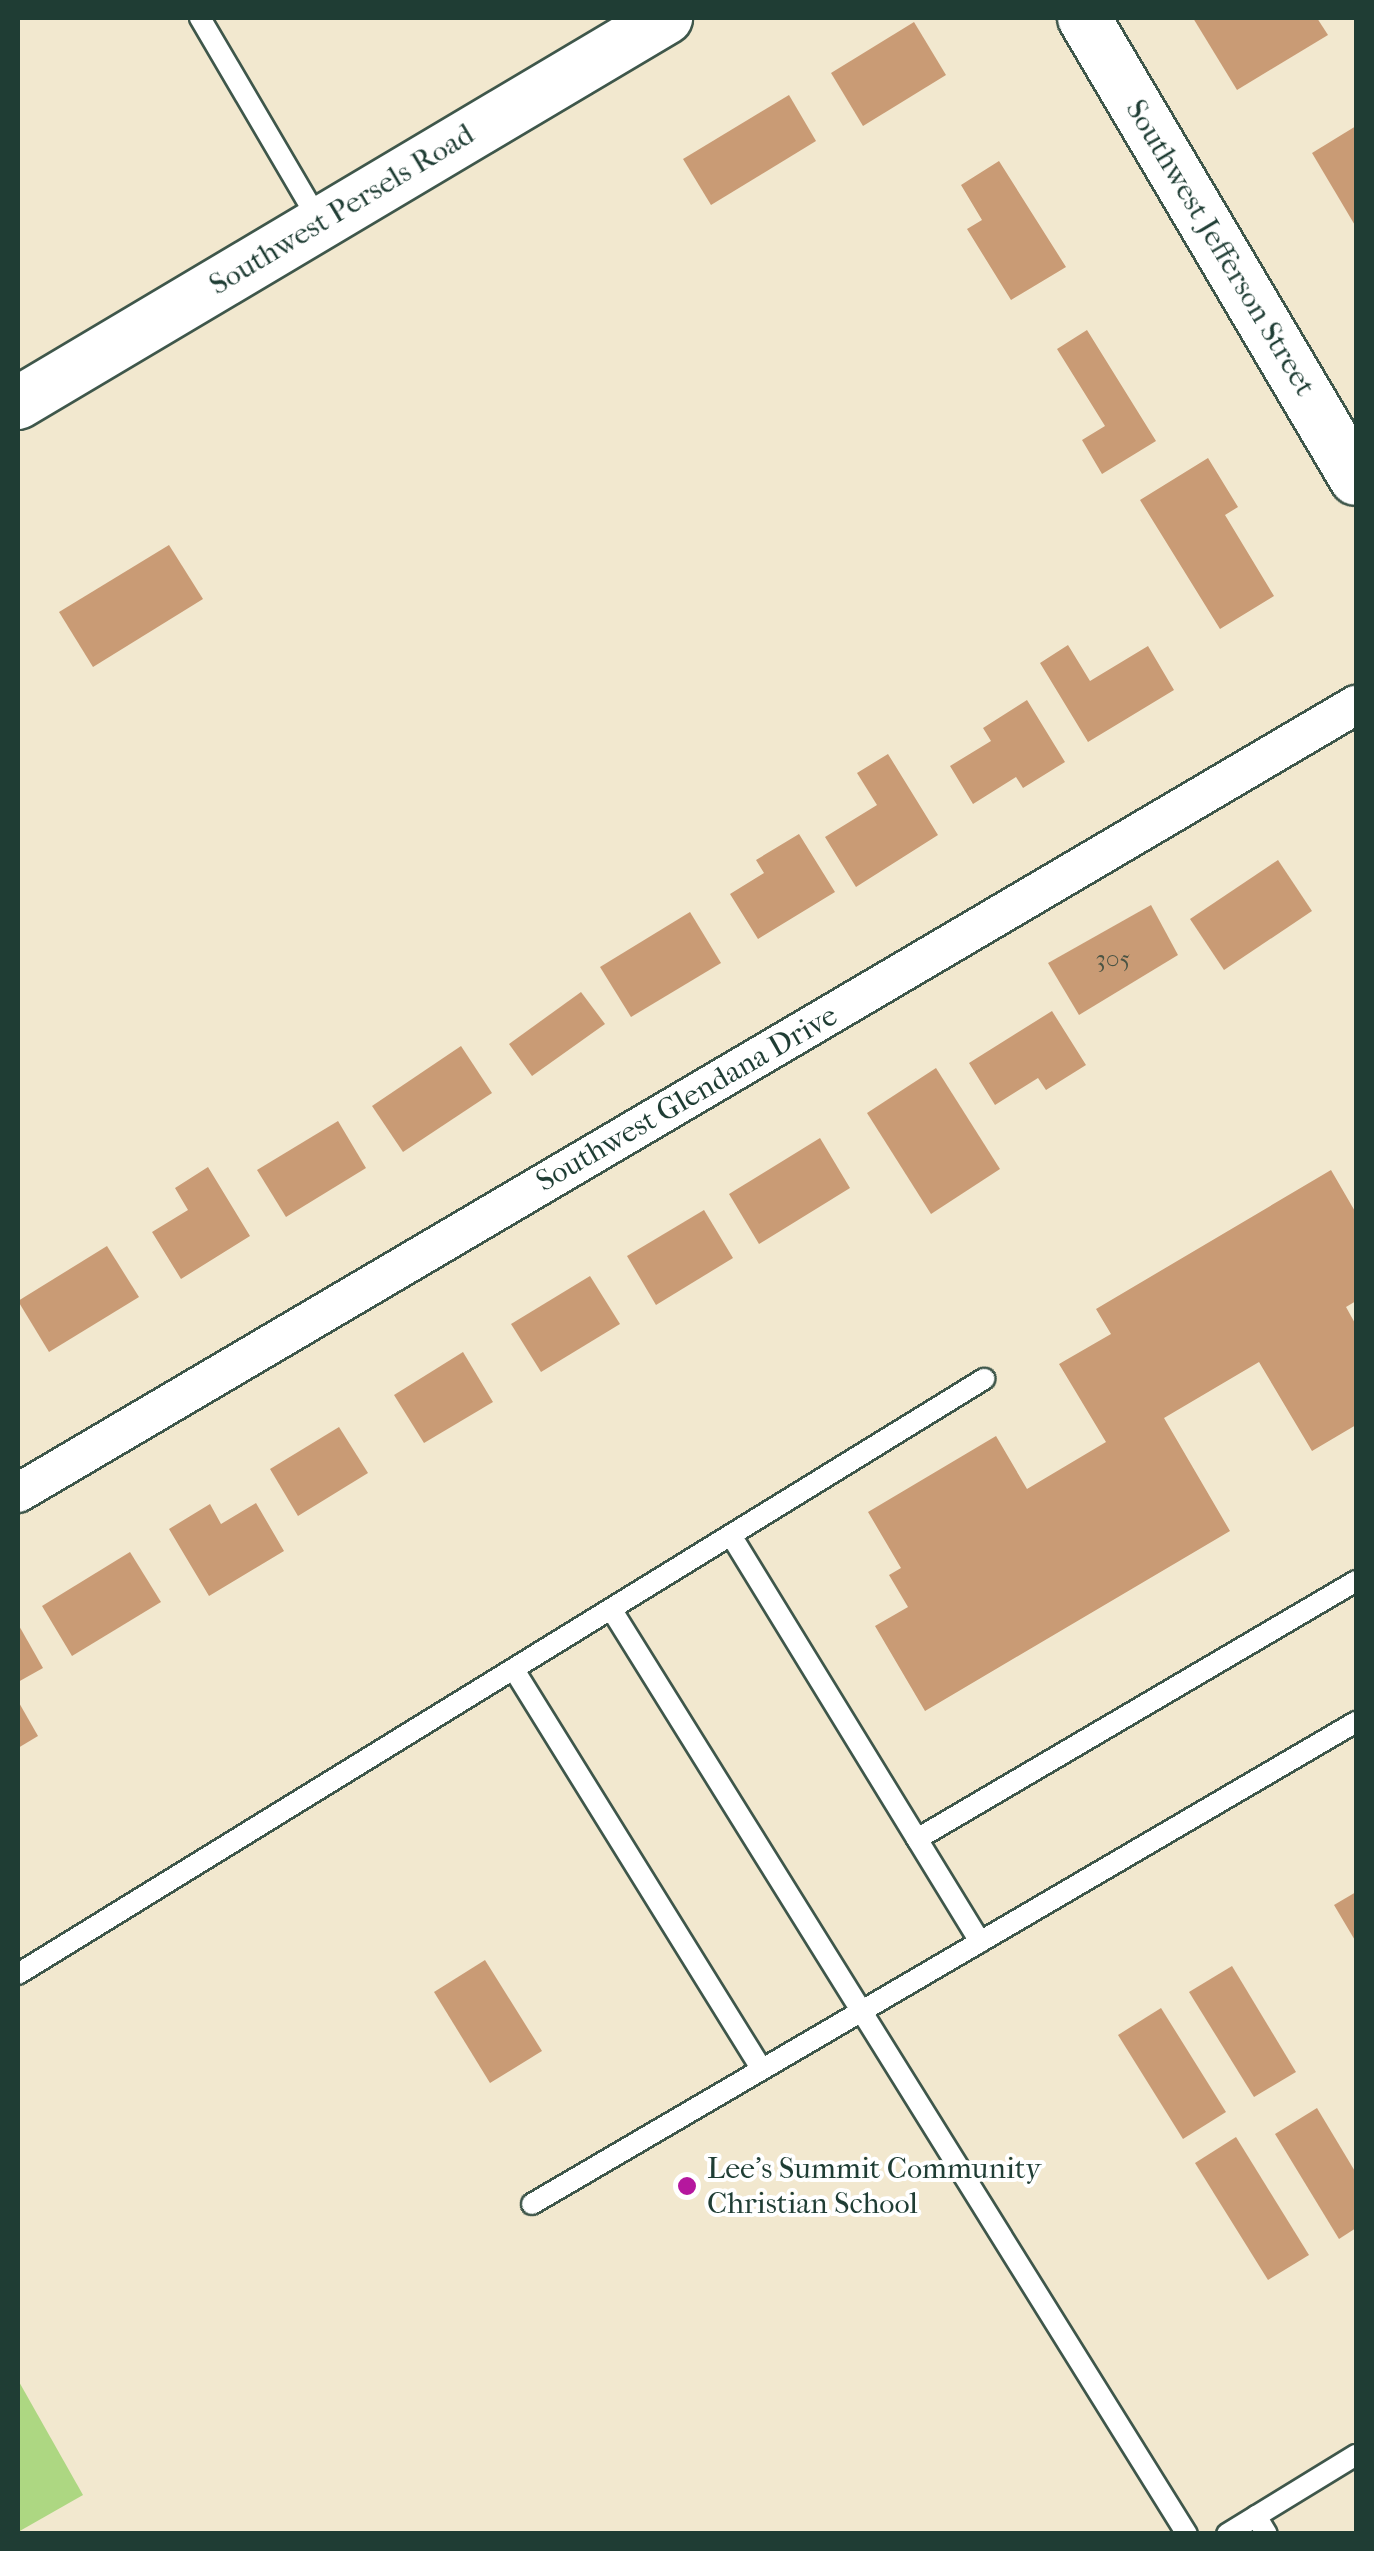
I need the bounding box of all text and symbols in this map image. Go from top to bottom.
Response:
street label: Southwest Jefferson Street [1117,93,1323,403]
street label: Southwest Persels Road [203,117,481,303]
house number: 305 [1096,944,1130,974]
street label: Southwest Glendana Drive [530,998,844,1200]
place label: Lee's Summit Community Christian School [707,2151,1041,2222]
marker: Lee's Summit Community Christian School [676,2175,698,2197]

